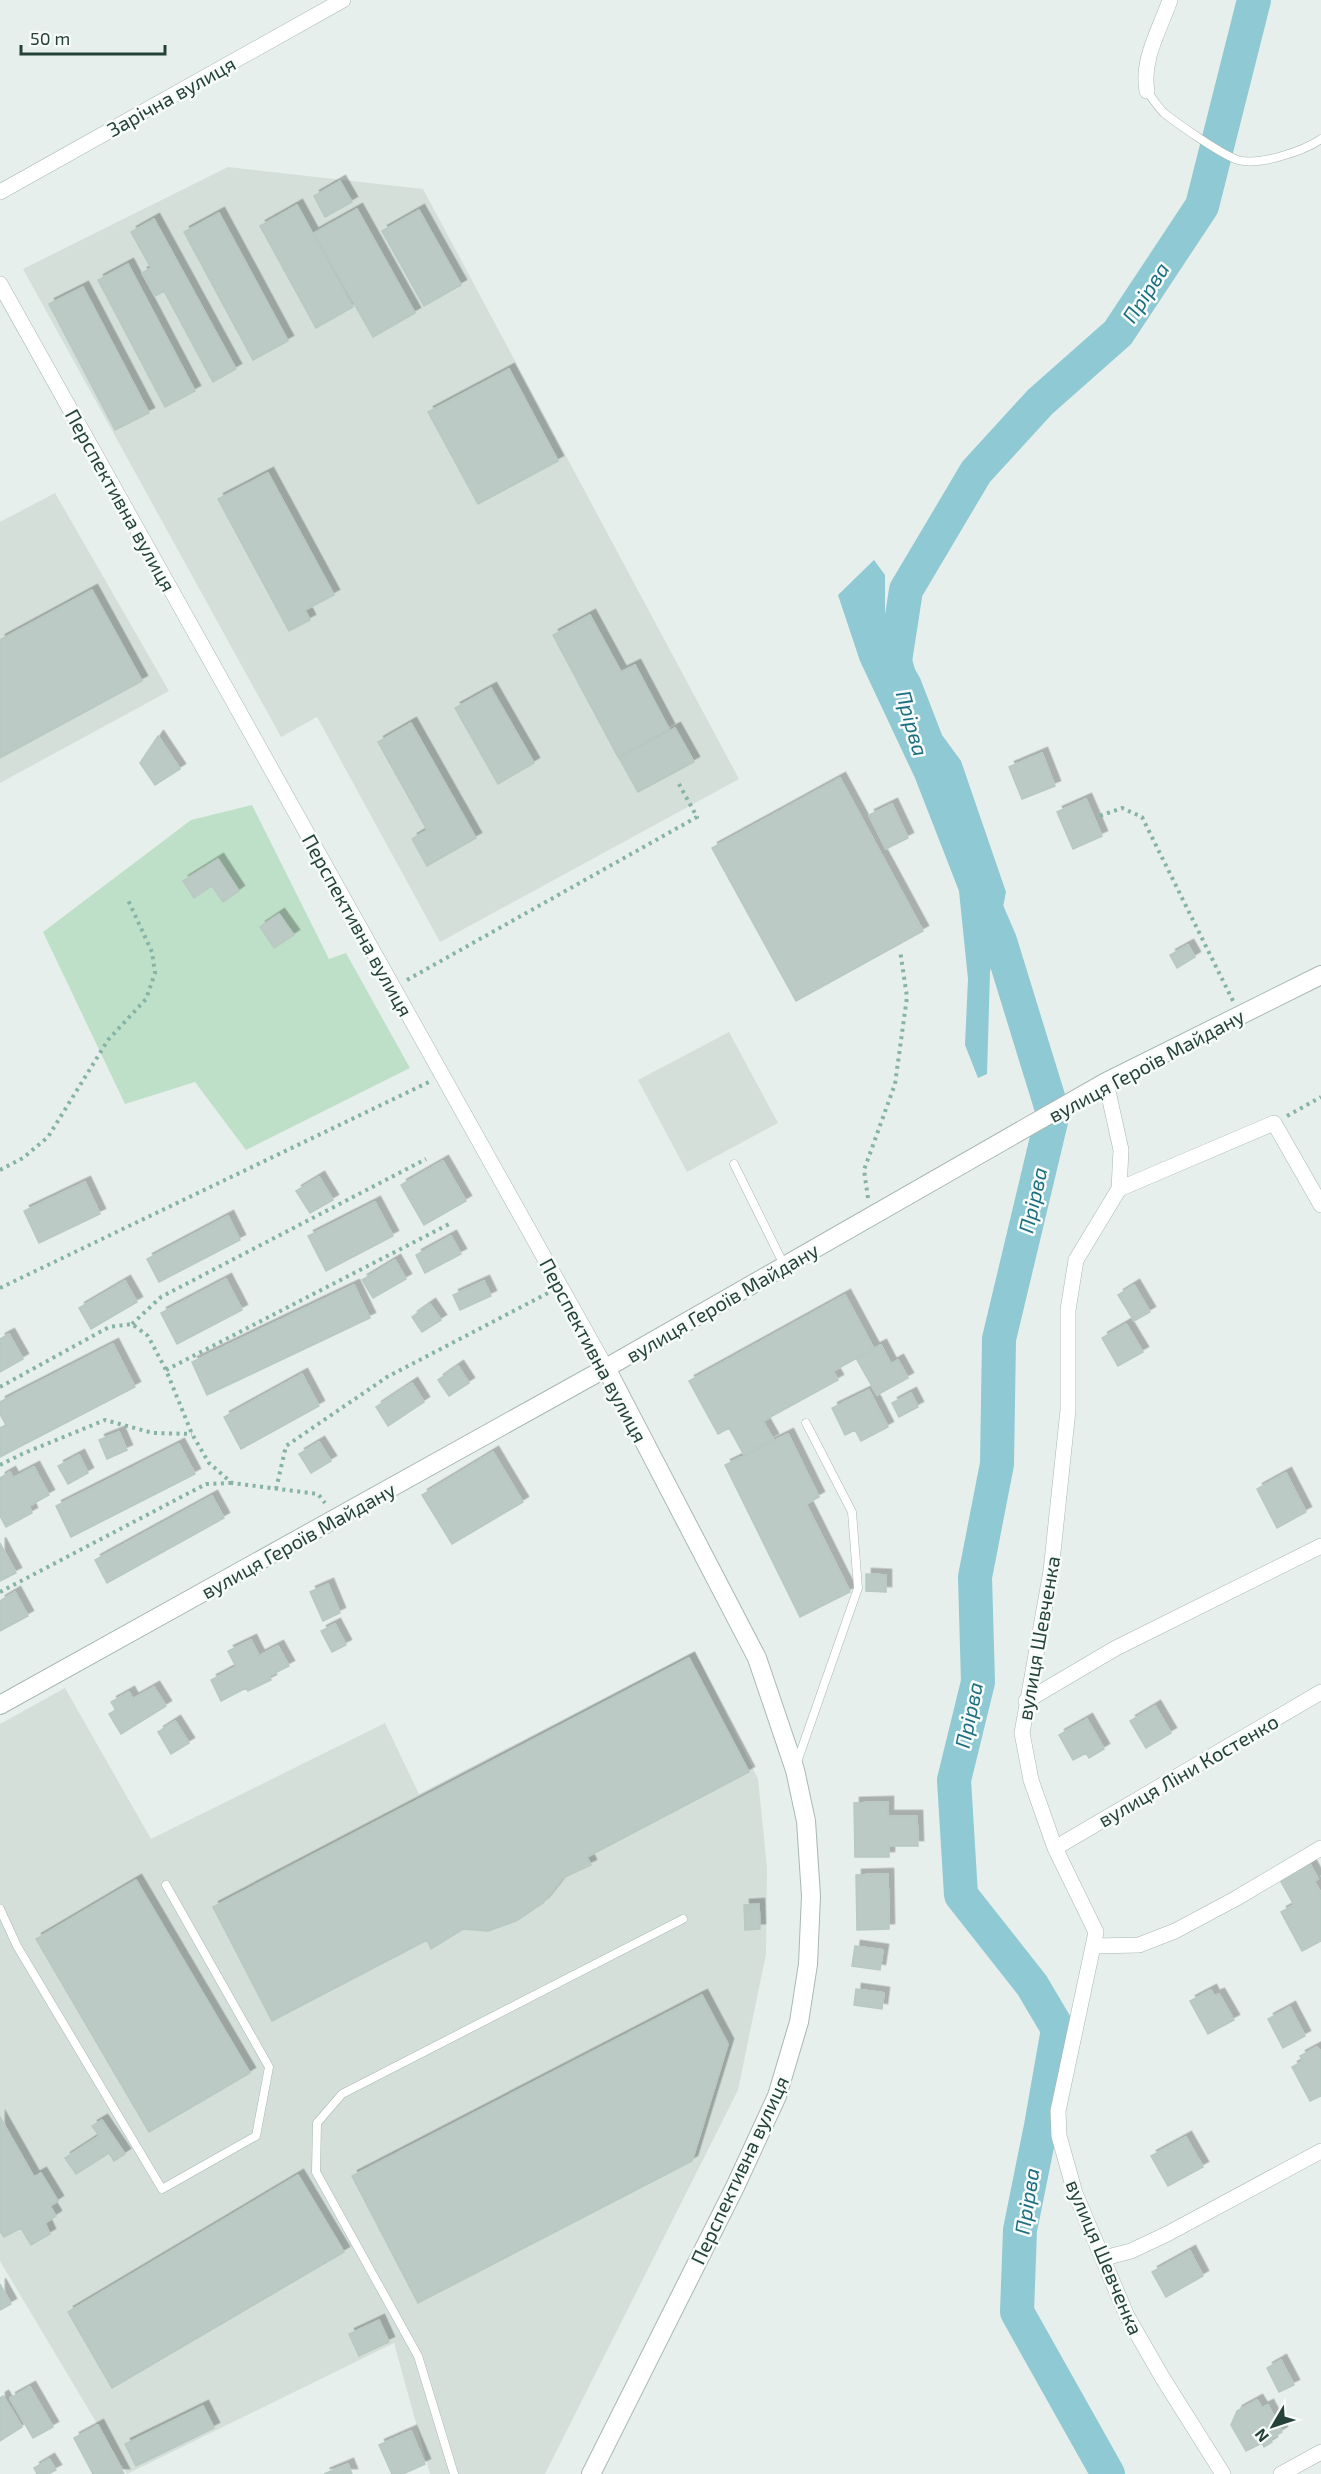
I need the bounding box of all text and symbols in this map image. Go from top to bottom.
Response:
scale bar [21,18,165,56]
text: 50 m [30,27,70,49]
street label: Зарічна вулиця [103,51,240,142]
water label: Прірва [1116,257,1174,327]
street label: Перспективна вулиця [60,404,181,596]
water label: Прірва [892,687,934,759]
street label: Перспективна вулиця [297,829,418,1021]
street label: вулиця Героїв Майдану [1044,1003,1249,1128]
water label: Прірва [1012,1164,1052,1236]
street label: вулиця Героїв Майдану [622,1237,823,1368]
street label: Перспективна вулиця [534,1254,653,1447]
street label: вулиця Героїв Майдану [197,1476,400,1604]
street label: вулиця Шевченка [1012,1554,1065,1722]
water label: Прірва [949,1680,987,1750]
street label: вулиця Ліни Костенко [1094,1709,1283,1832]
street label: Перспективна вулиця [685,2072,794,2268]
water label: Прірва [1008,2166,1044,2236]
street label: вулиця Шевченка [1061,2176,1149,2339]
north arrow [1243,2396,1303,2456]
text: N [1250,2425,1272,2446]

